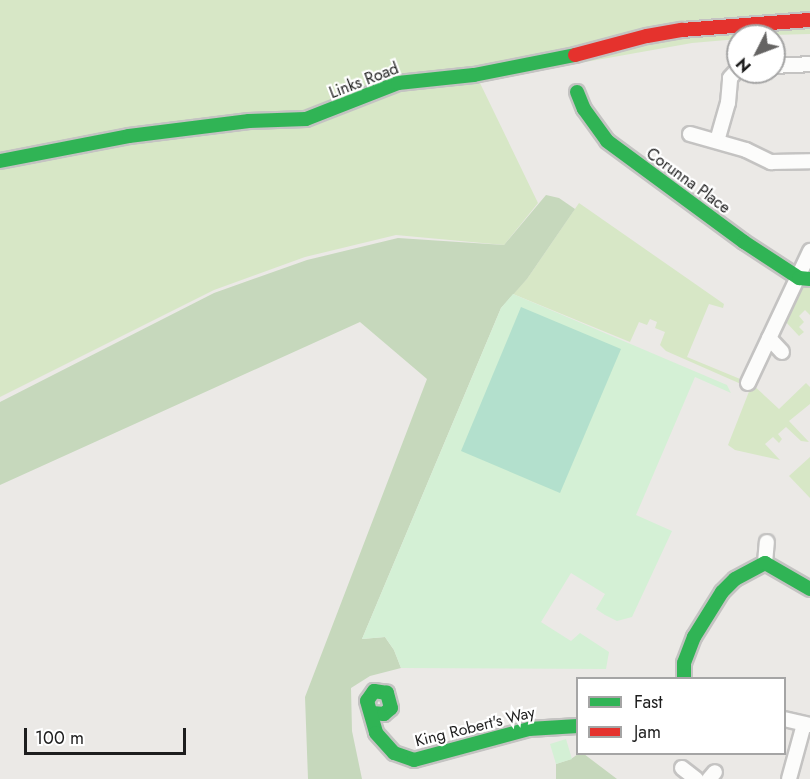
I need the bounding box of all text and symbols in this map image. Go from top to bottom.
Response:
north arrow [726,24,786,84]
text: N [731,53,757,77]
street label: Links Road [327,59,401,103]
street label: Corunna Place [642,144,734,218]
legend [576,677,786,755]
text: Fast [634,689,663,715]
street label: King Robert's Way [413,703,537,751]
scale bar [27,716,189,754]
text: Jam [634,719,661,745]
text: 100 m [35,725,84,751]

